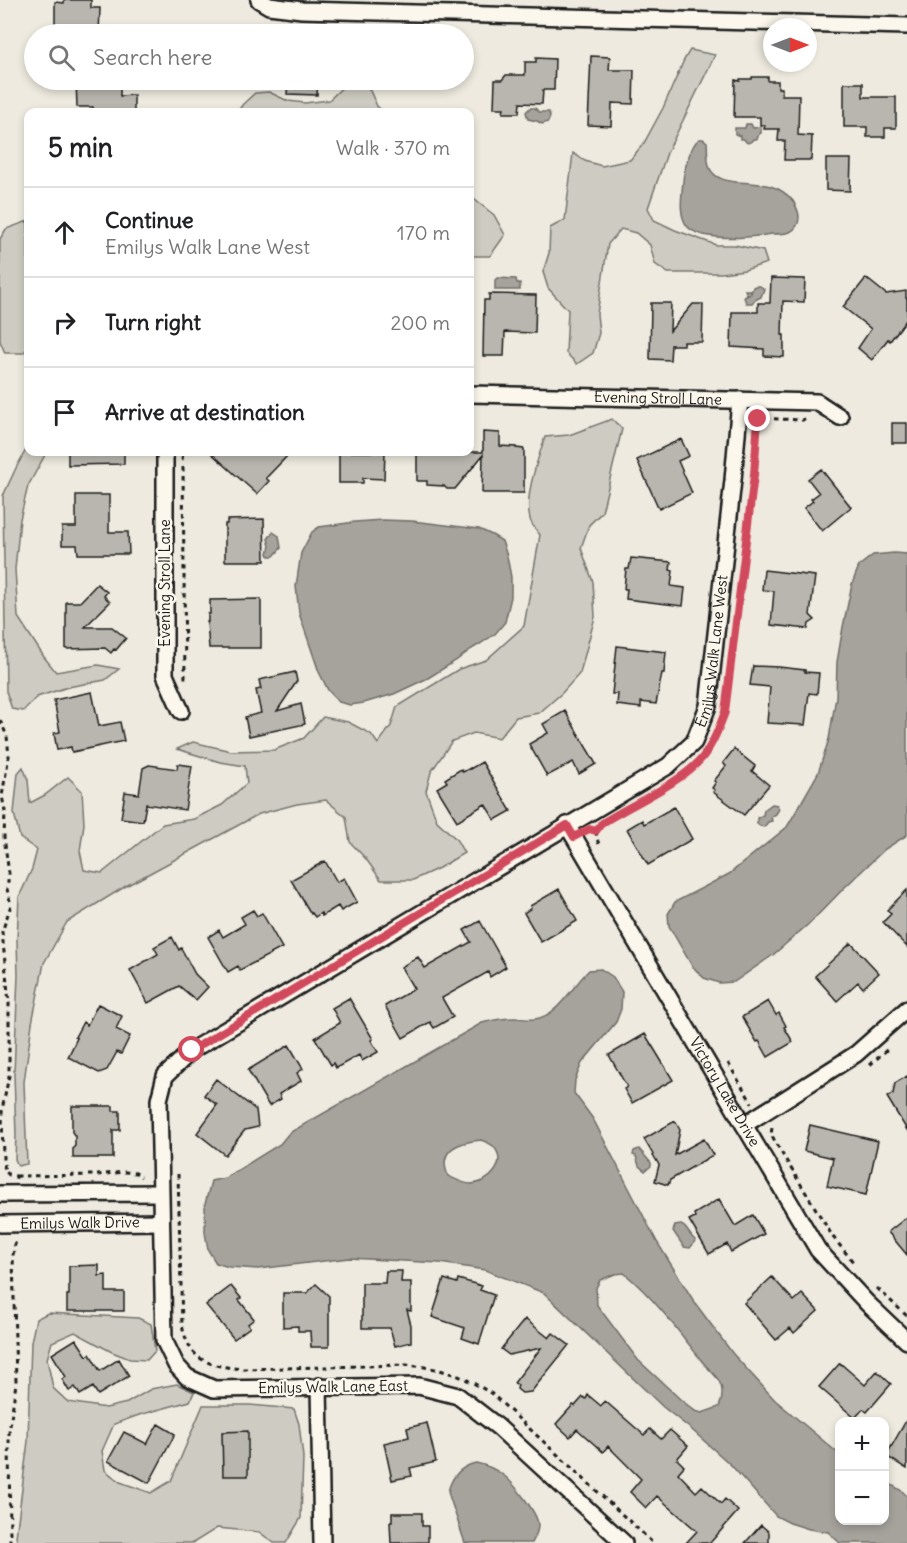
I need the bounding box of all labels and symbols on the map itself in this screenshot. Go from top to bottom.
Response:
north arrow [763,18,817,72]
street label: Evening Stroll Lane [594,387,722,409]
route end [744,405,770,431]
street label: Evening Stroll Lane [155,519,174,647]
street label: Emilys Walk Lane West [691,574,731,730]
street label: Victory Lake Drive [685,1034,765,1150]
route start [178,1036,204,1062]
street label: Emilys Walk Drive [20,1212,140,1233]
street label: Emilys Walk Lane East [258,1376,408,1397]

